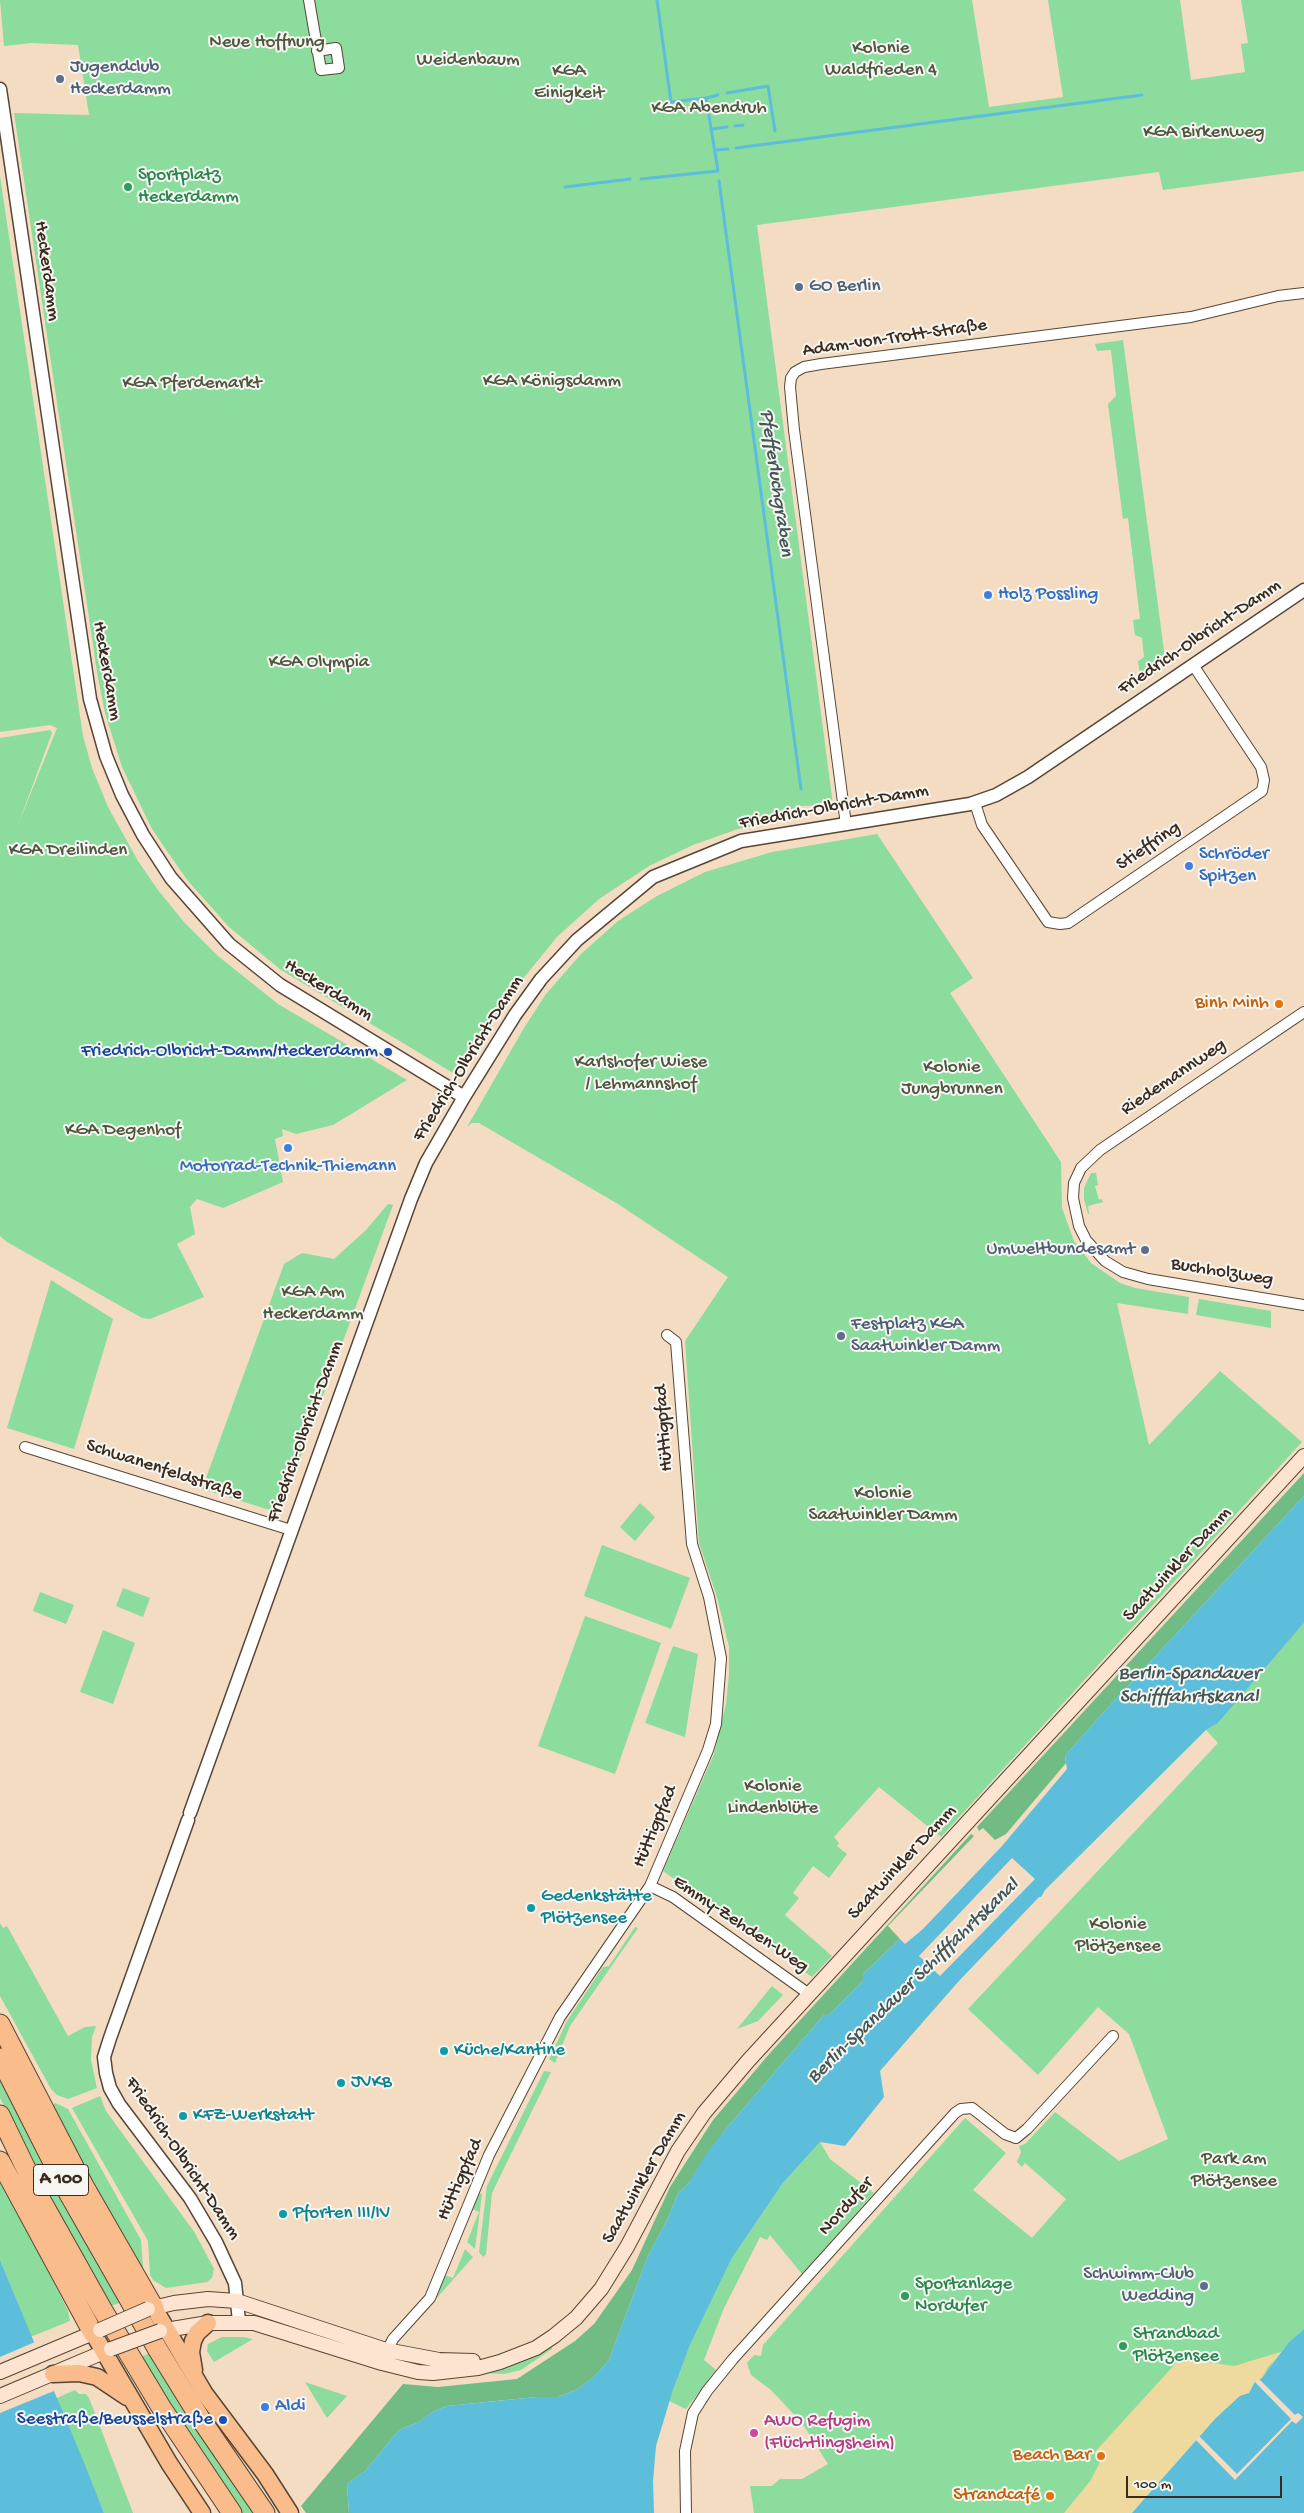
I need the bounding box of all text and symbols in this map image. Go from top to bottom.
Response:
park label: Neue Hoffnung [209,32,325,54]
park label: Kolonie Waldfrieden 4 [825,38,937,82]
park label: Weidenbaum [416,50,520,72]
place label: Jugendclub Heckerdamm [70,57,171,101]
park label: KGA Einigkeit [534,61,604,105]
marker: Jugendclub Heckerdamm [54,73,66,85]
park label: KGA Abendruh [651,98,767,120]
park label: KGA Birkenweg [1143,122,1265,144]
place label: Sportplatz Heckerdamm [138,165,239,209]
marker: Sportplatz Heckerdamm [122,181,134,193]
street label: Heckerdamm [28,220,64,322]
place label: GO Berlin [809,276,881,298]
marker: GO Berlin [793,281,805,293]
street label: Adam-von-Trott-Straße [801,315,989,363]
park label: KGA Königsdamm [483,371,621,393]
park label: KGA Pferdemarkt [123,373,261,395]
water label: Pfefferluchgraben [753,408,797,558]
street label: Friedrich-Olbricht-Damm [1114,575,1286,701]
place label: Holz Possling [998,584,1098,606]
marker: Holz Possling [982,589,994,601]
street label: Heckerdamm [86,619,126,723]
park label: KGA Olympia [269,652,369,674]
street label: Friedrich-Olbricht-Damm [738,780,930,836]
street label: Stieffring [1112,817,1186,877]
park label: KGA Dreilinden [9,840,127,862]
place label: Schröder Spitzen [1199,844,1269,888]
marker: Schröder Spitzen [1183,860,1195,872]
street label: Heckerdamm [279,955,377,1027]
street label: Friedrich-Olbricht-Damm [409,972,529,1146]
place label: Binh Minh [1195,993,1269,1015]
marker: Binh Minh [1273,998,1285,1010]
street label: Riedemannweg [1117,1034,1231,1122]
place label: Friedrich-Olbricht-Damm/Heckerdamm [81,1041,378,1063]
marker: Friedrich-Olbricht-Damm/Heckerdamm [382,1046,394,1058]
park label: Karlshofer Wiese / Lehmannshof [575,1052,707,1096]
park label: Kolonie Jungbrunnen [901,1057,1003,1101]
park label: KGA Degenhof [65,1120,181,1142]
marker: Motorrad-Technik-Thiemann [282,1142,294,1154]
place label: Motorrad-Technik-Thiemann [180,1156,396,1178]
place label: Umweltbundesamt [986,1239,1135,1261]
marker: Umweltbundesamt [1139,1244,1151,1256]
street label: Buchholzweg [1169,1254,1275,1292]
park label: KGA Am Heckerdamm [263,1282,363,1326]
place label: Festplatz KGA Saatwinkler Damm [851,1314,1000,1358]
marker: Festplatz KGA Saatwinkler Damm [835,1330,847,1342]
street label: Friedrich-Olbricht-Damm [262,1338,350,1526]
street label: Hüttigpfad [651,1384,679,1472]
street label: Schwanenfeldstraße [83,1435,245,1507]
park label: Kolonie Saatwinkler Damm [808,1483,958,1527]
street label: Saatwinkler Damm [1119,1503,1237,1627]
water label: Berlin-Spandauer Schifffahrtskanal [1118,1663,1260,1710]
park label: Kolonie Lindenblüte [728,1776,818,1820]
street label: Hüttigpfad [628,1782,684,1872]
street label: Saatwinkler Damm [844,1801,962,1925]
street label: Emmy-Zehden-Weg [668,1871,812,1979]
water label: Berlin-Spandauer Schifffahrtskanal [803,1874,1025,2090]
place label: Gedenkstätte Plötzensee [541,1886,652,1930]
marker: Gedenkstätte Plötzensee [525,1902,537,1914]
park label: Kolonie Plötzensee [1075,1914,1161,1958]
place label: Küche/Kantine [454,2040,565,2062]
marker: Küche/Kantine [438,2045,450,2057]
place label: JVKB [351,2072,392,2094]
street label: Friedrich-Olbricht-Damm [119,2073,245,2245]
marker: JVKB [335,2077,347,2089]
place label: KFZ-Werkstatt [193,2105,313,2127]
street label: Saatwinkler Damm [598,2108,692,2248]
marker: KFZ-Werkstatt [177,2110,189,2122]
street label: Hüttigpfad [433,2136,489,2224]
park label: Park am Plötzensee [1191,2149,1277,2193]
road number: A 100 [34,2164,88,2196]
street label: Nordufer [815,2173,879,2241]
place label: Pforten III/IV [293,2203,390,2225]
marker: Pforten III/IV [277,2208,289,2220]
place label: Schwimm-Club Wedding [1083,2264,1194,2308]
place label: Sportanlage Nordufer [915,2274,1012,2318]
marker: Schwimm-Club Wedding [1198,2280,1210,2292]
marker: Sportanlage Nordufer [899,2290,911,2302]
place label: Strandbad Plötzensee [1133,2324,1219,2368]
marker: Strandbad Plötzensee [1117,2340,1129,2352]
place label: Aldi [275,2396,306,2418]
marker: Aldi [259,2401,271,2413]
place label: Seestraße/Beusselstraße [17,2409,213,2431]
place label: AWO Refugim (Flüchtlingsheim) [764,2411,895,2455]
marker: Seestraße/Beusselstraße [217,2414,229,2426]
marker: AWO Refugim (Flüchtlingsheim) [748,2427,760,2439]
place label: Beach Bar [1013,2445,1091,2467]
marker: Beach Bar [1095,2450,1107,2462]
scale bar [1129,2466,1285,2498]
text: 100 m [1134,2476,1171,2494]
place label: Strandcafé [953,2485,1040,2507]
marker: Strandcafé [1044,2490,1056,2502]

